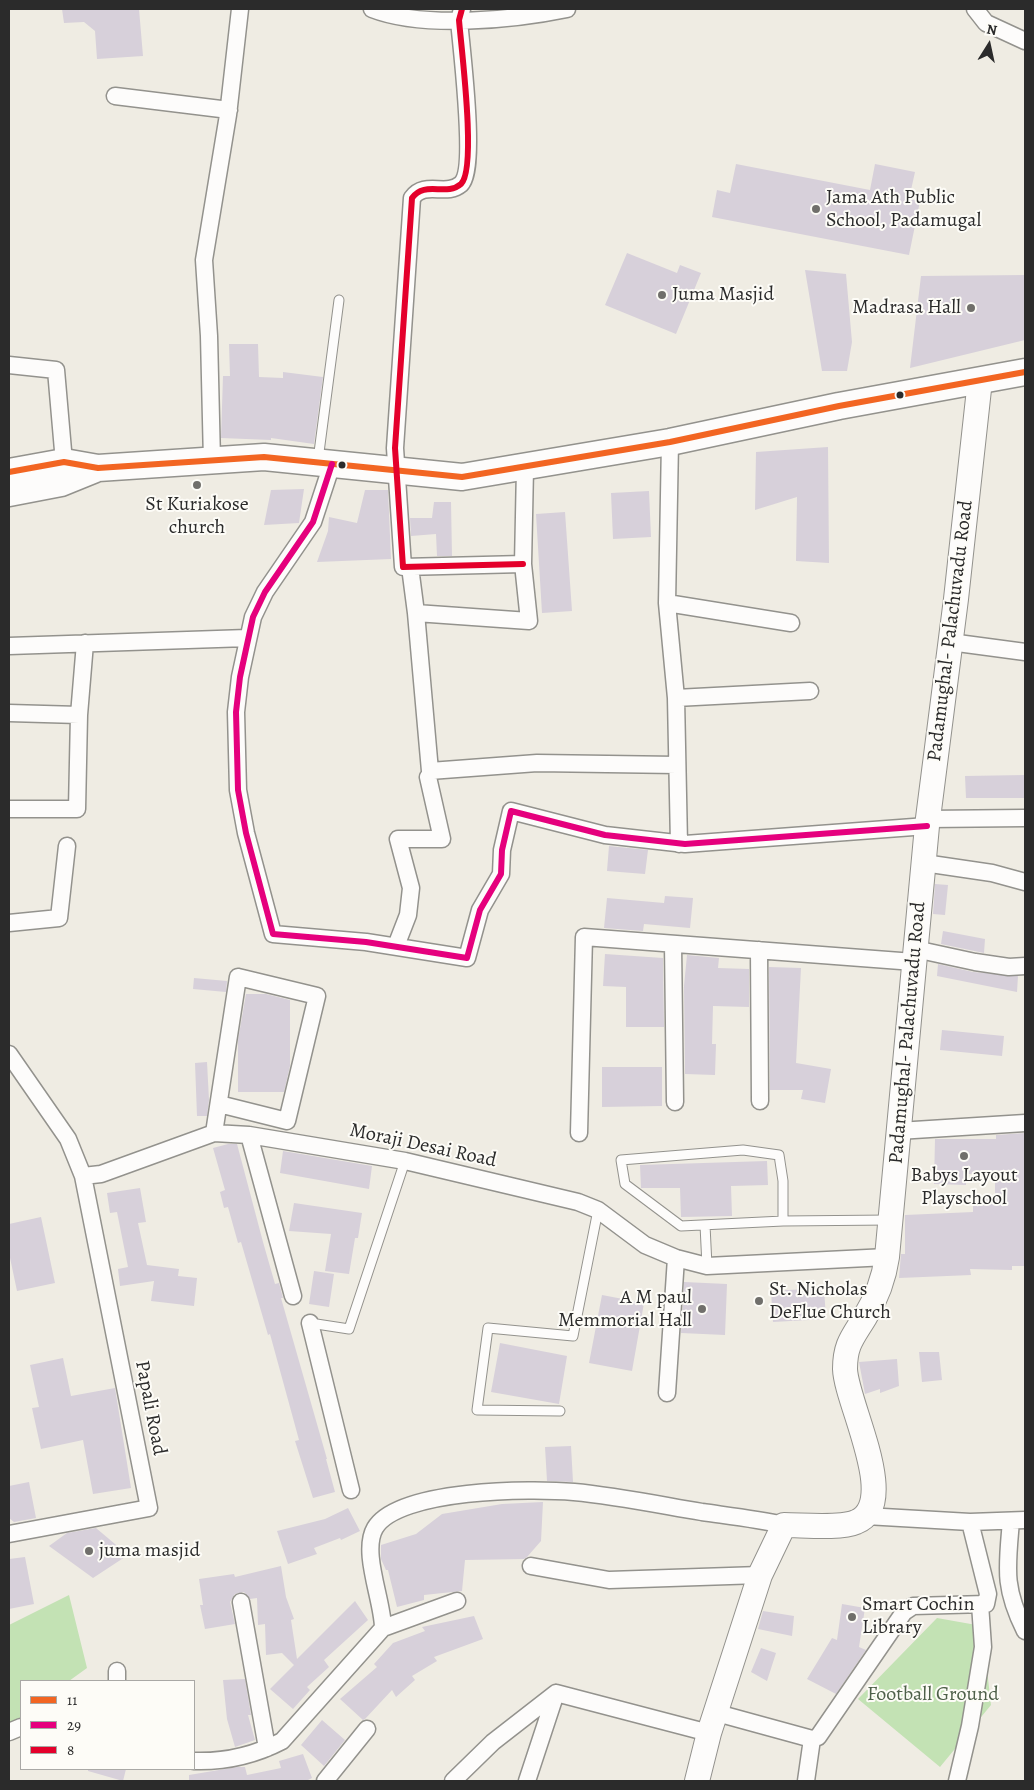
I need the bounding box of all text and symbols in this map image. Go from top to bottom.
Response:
text: N [985,19,998,40]
north arrow [964,20,1014,70]
place label: Jama Ath Public School, Padamugal [826,186,981,233]
marker: Jama Ath Public School, Padamugal [810,203,822,215]
place label: Juma Masjid [672,283,774,307]
marker: Juma Masjid [656,289,668,301]
place label: Madrasa Hall [852,296,961,320]
marker: Madrasa Hall [965,302,977,314]
unlabelled marker [895,390,905,400]
unlabelled marker [337,460,347,470]
marker: St Kuriakose church [191,479,203,491]
place label: St Kuriakose church [145,493,249,540]
street label: Padamughal- Palachuvadu Road [923,499,979,763]
street label: Padamughal- Palachuvadu Road [885,901,931,1165]
street label: Moraji Desai Road [347,1119,499,1173]
marker: Babys Layout Playschool [958,1150,970,1162]
place label: Babys Layout Playschool [910,1164,1018,1211]
place label: St. Nicholas DeFlue Church [769,1278,891,1325]
place label: A M paul Memmorial Hall [558,1286,692,1333]
marker: St. Nicholas DeFlue Church [753,1295,765,1307]
marker: A M paul Memmorial Hall [696,1303,708,1315]
street label: Papali Road [129,1359,171,1457]
place label: juma masjid [99,1539,200,1563]
marker: juma masjid [83,1545,95,1557]
place label: Smart Cochin Library [862,1593,974,1640]
marker: Smart Cochin Library [846,1611,858,1623]
legend [20,1680,195,1770]
park label: Football Ground [867,1683,999,1707]
text: 11 [67,1690,77,1710]
text: 29 [67,1715,81,1735]
text: 8 [67,1740,74,1760]

